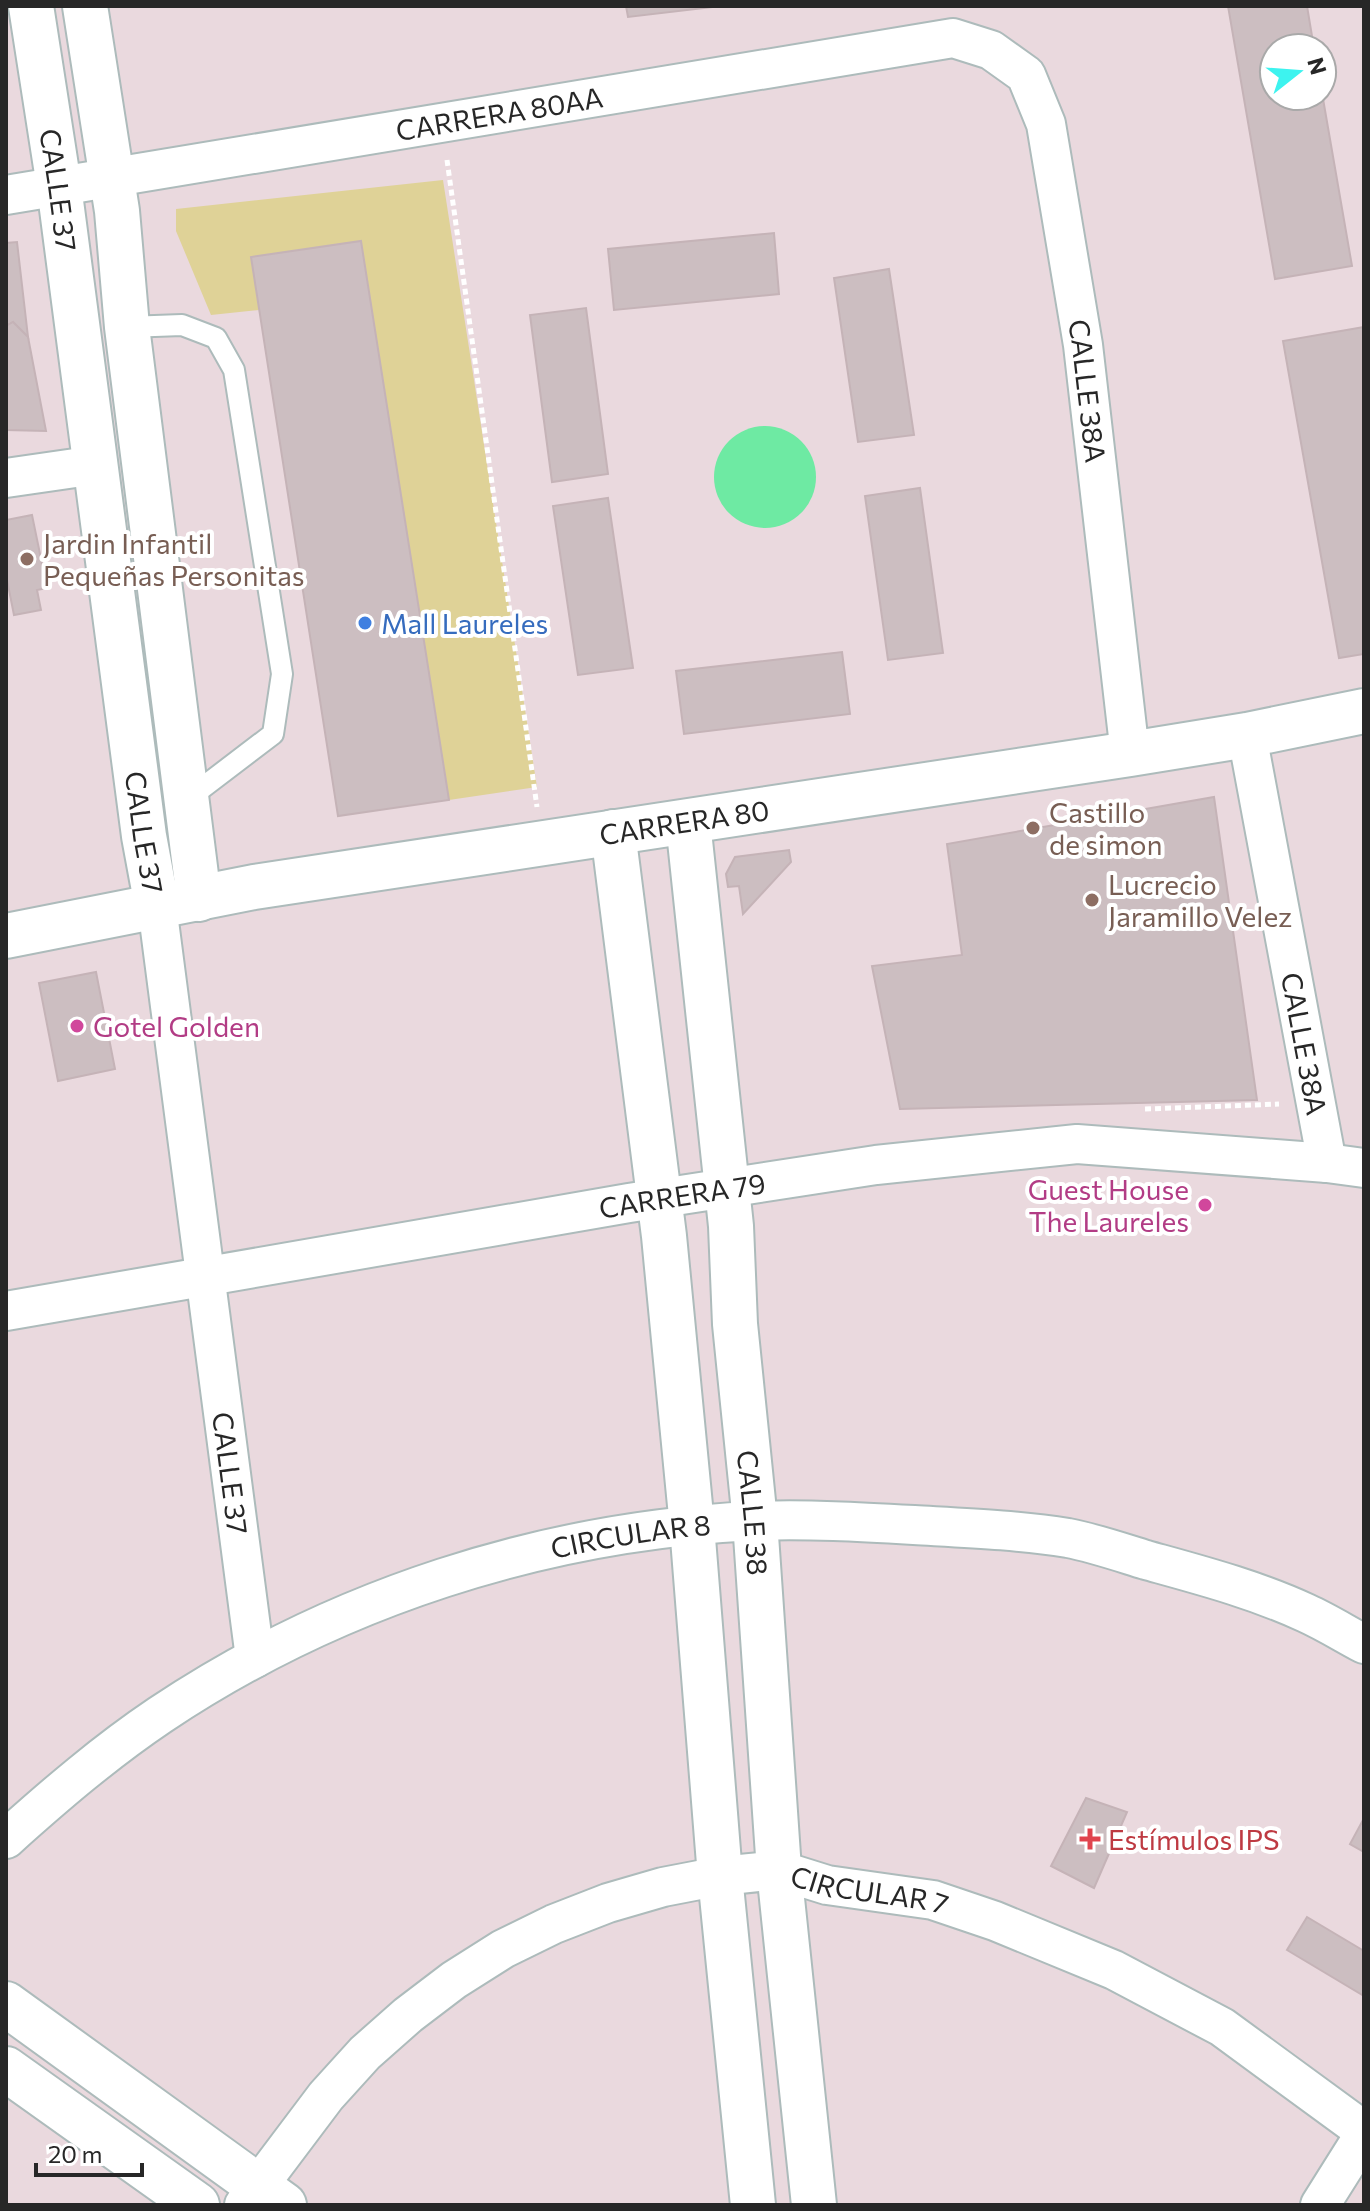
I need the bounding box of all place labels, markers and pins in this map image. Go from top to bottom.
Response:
place label: Jardin Infantil Pequeñas Personitas [43,526,305,592]
marker: Jardin Infantil Pequeñas Personitas [18,550,36,568]
place label: Mall Laureles [381,606,548,640]
marker: Mall Laureles [356,614,374,632]
place label: Castillo de simon [1049,795,1162,861]
marker: Castillo de simon [1024,819,1042,837]
place label: Lucrecio Jaramillo Velez [1108,867,1292,933]
marker: Lucrecio Jaramillo Velez [1083,891,1101,909]
place label: Gotel Golden [93,1009,260,1043]
marker: Gotel Golden [68,1017,86,1035]
place label: Guest House The Laureles [1028,1172,1189,1238]
marker: Guest House The Laureles [1196,1196,1214,1214]
place label: Estímulos IPS [1108,1822,1279,1856]
marker: Estímulos IPS [1079,1828,1101,1850]

